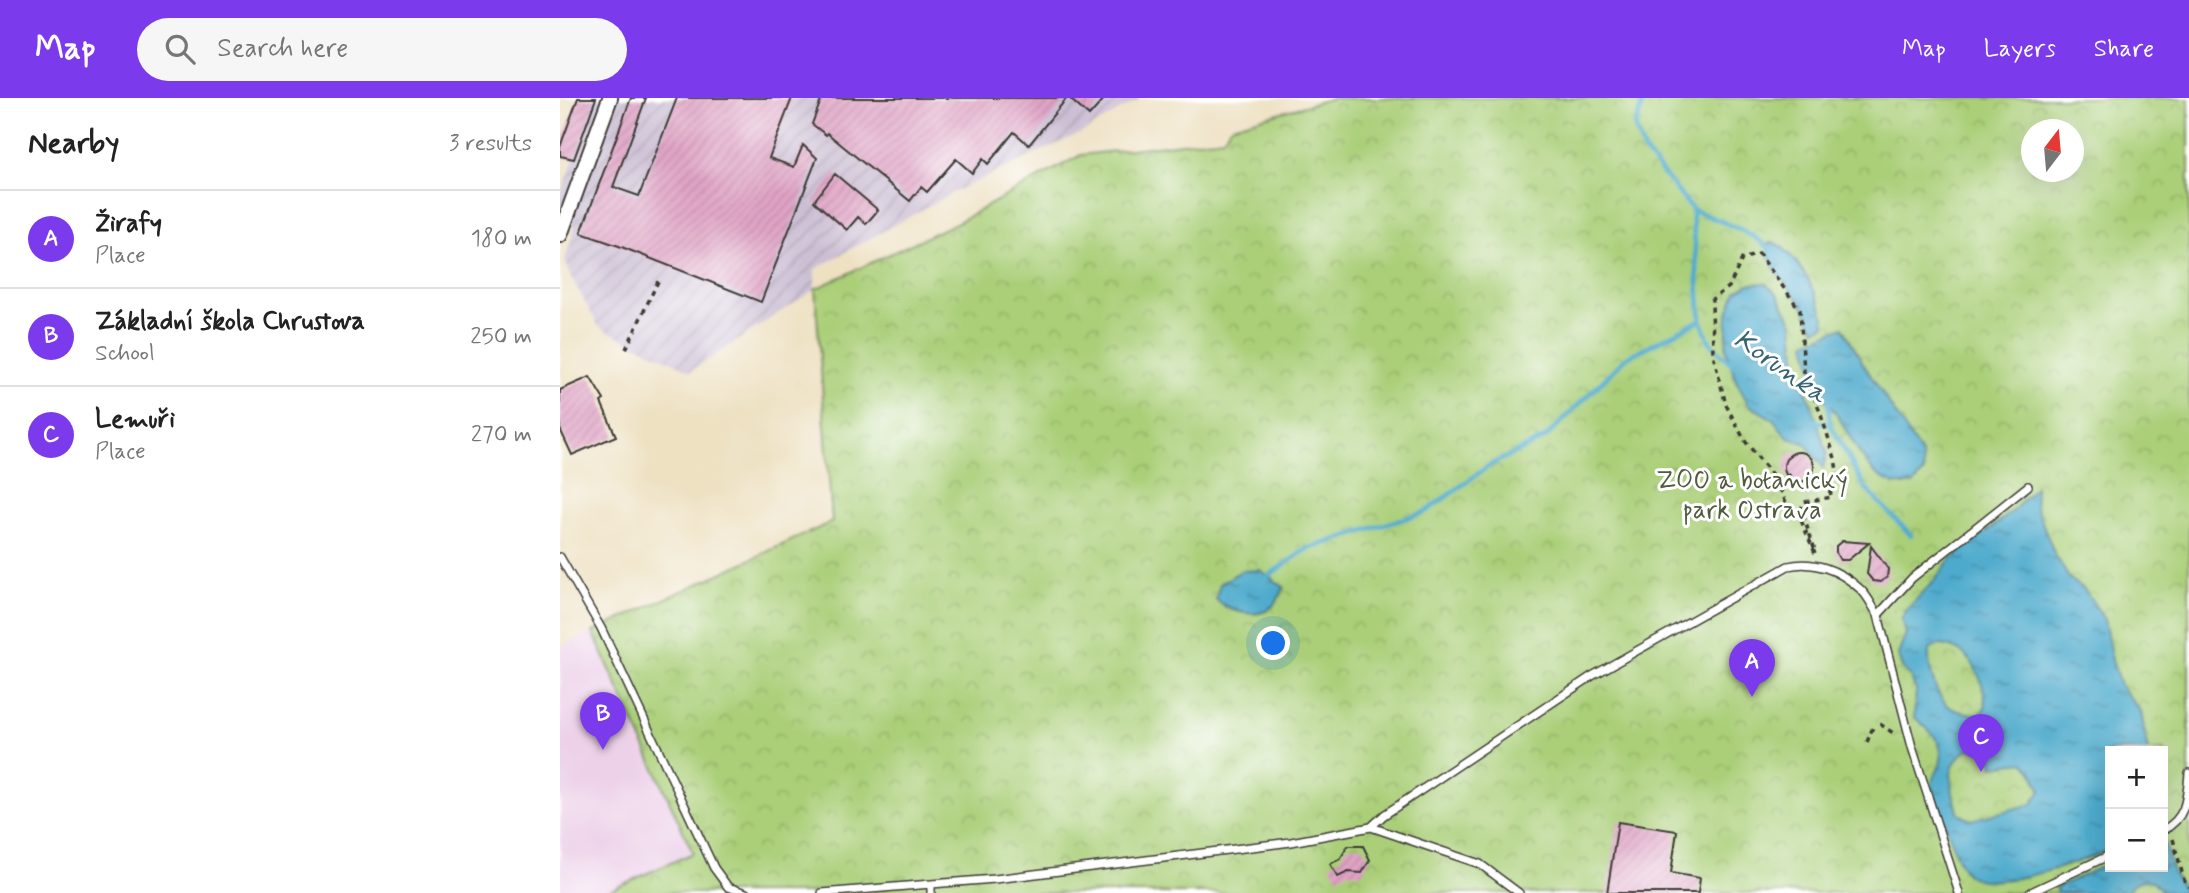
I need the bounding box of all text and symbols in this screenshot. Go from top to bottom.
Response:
search box [137,18,627,81]
text: Map [35,27,95,71]
icon: search [161,30,199,68]
text: Search here [217,32,348,66]
text: Map [1902,34,1946,65]
text: Layers [1984,34,2056,65]
text: Share [2094,34,2154,65]
north arrow [2021,119,2084,182]
text: Nearby [28,124,119,163]
text: 3 results [449,129,532,159]
text: Žirafy [95,207,162,241]
text: A [43,224,59,254]
text: 180 m [471,224,532,254]
text: Place [95,241,146,271]
text: Základní škola Chrustova [95,305,365,339]
water label: Korunka [1726,321,1835,413]
text: B [44,322,58,352]
text: 250 m [470,322,532,352]
text: School [95,339,155,369]
text: Lemuři [95,403,175,437]
text: C [43,420,59,450]
text: 270 m [471,420,532,450]
text: Place [95,437,146,467]
park label: ZOO a botanický park Ostrava [1656,464,1848,528]
your location [1256,626,1290,660]
pin: A [1729,639,1775,697]
pin: B [580,692,626,750]
pin: C [1958,714,2004,772]
map controls [2105,746,2168,872]
button: + [2105,746,2168,809]
button: − [2105,809,2168,872]

